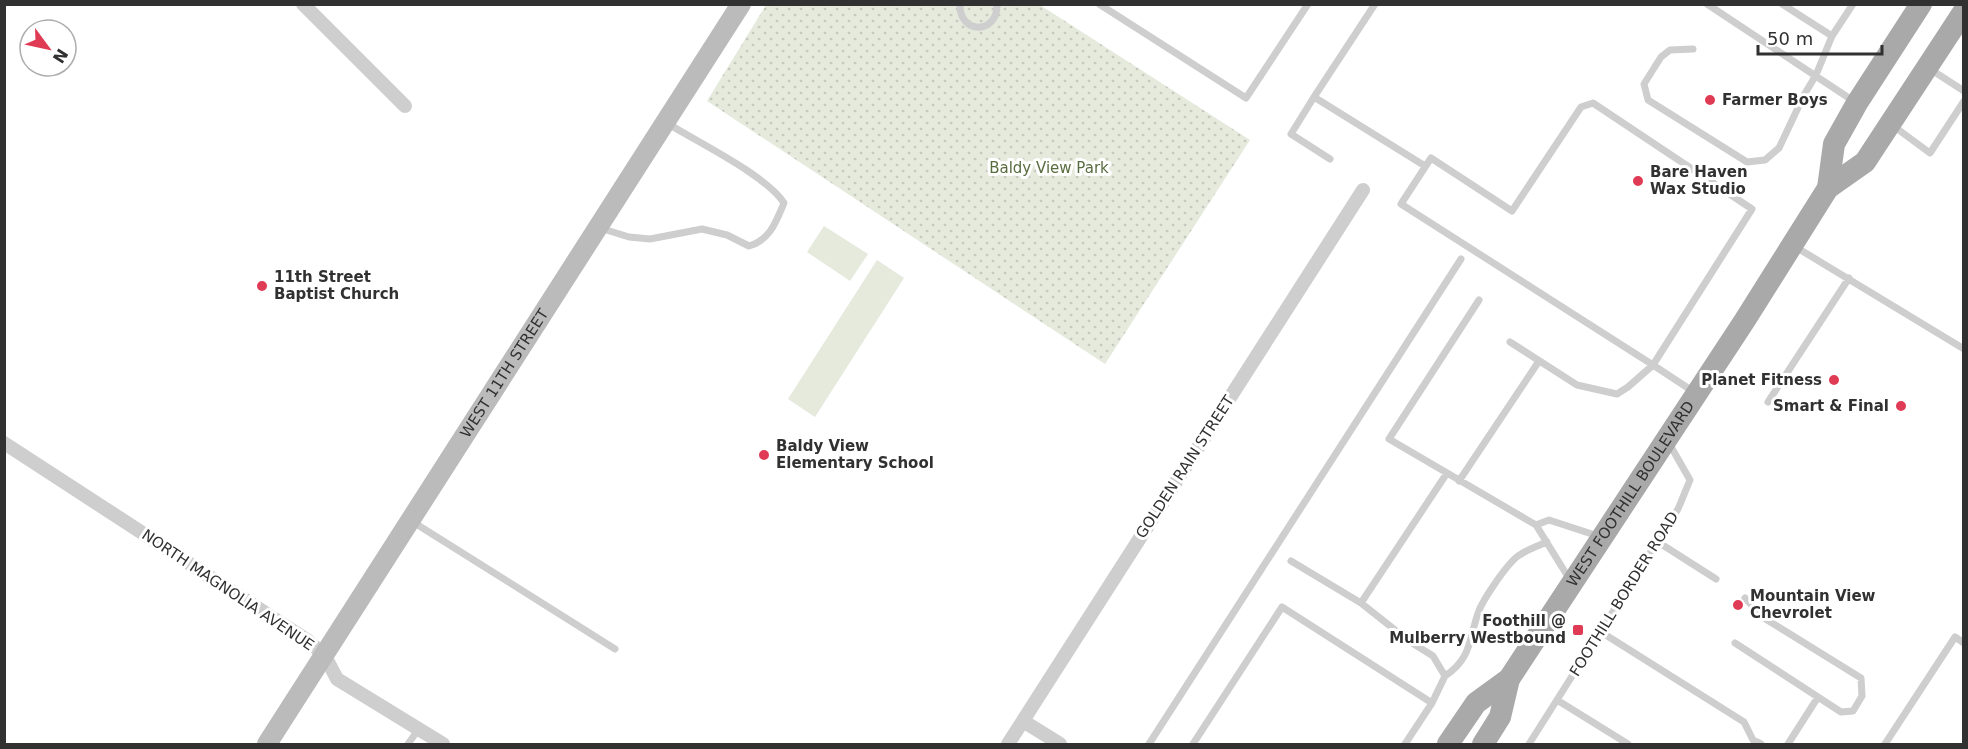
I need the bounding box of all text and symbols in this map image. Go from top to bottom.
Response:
north arrow [18,18,78,78]
scale bar [1758,18,1882,56]
text: 50 m [1767,28,1813,49]
text: N [49,45,72,67]
place label: Farmer Boys [1722,91,1828,109]
marker: Farmer Boys [1703,93,1717,107]
park label: Baldy View Park [989,159,1109,177]
place label: Bare Haven Wax Studio [1650,163,1748,198]
marker: Bare Haven Wax Studio [1631,174,1645,188]
place label: 11th Street Baptist Church [274,268,399,303]
marker: 11th Street Baptist Church [255,279,269,293]
street label: WEST 11TH STREET [456,305,553,441]
place label: Planet Fitness [1701,371,1822,389]
marker: Planet Fitness [1827,373,1841,387]
street label: GOLDEN RAIN STREET [1132,392,1238,542]
place label: Smart & Final [1773,397,1889,415]
street label: WEST FOOTHILL BOULEVARD [1563,398,1698,590]
marker: Smart & Final [1894,399,1908,413]
place label: Baldy View Elementary School [776,437,934,472]
marker: Baldy View Elementary School [757,448,771,462]
street label: FOOTHILL BORDER ROAD [1566,508,1682,680]
street label: NORTH MAGNOLIA AVENUE [139,526,317,654]
place label: Mountain View Chevrolet [1750,587,1876,622]
marker: Mountain View Chevrolet [1731,598,1745,612]
place label: Foothill @ Mulberry Westbound [1389,612,1566,647]
marker: Foothill @ Mulberry Westbound [1571,623,1585,637]

